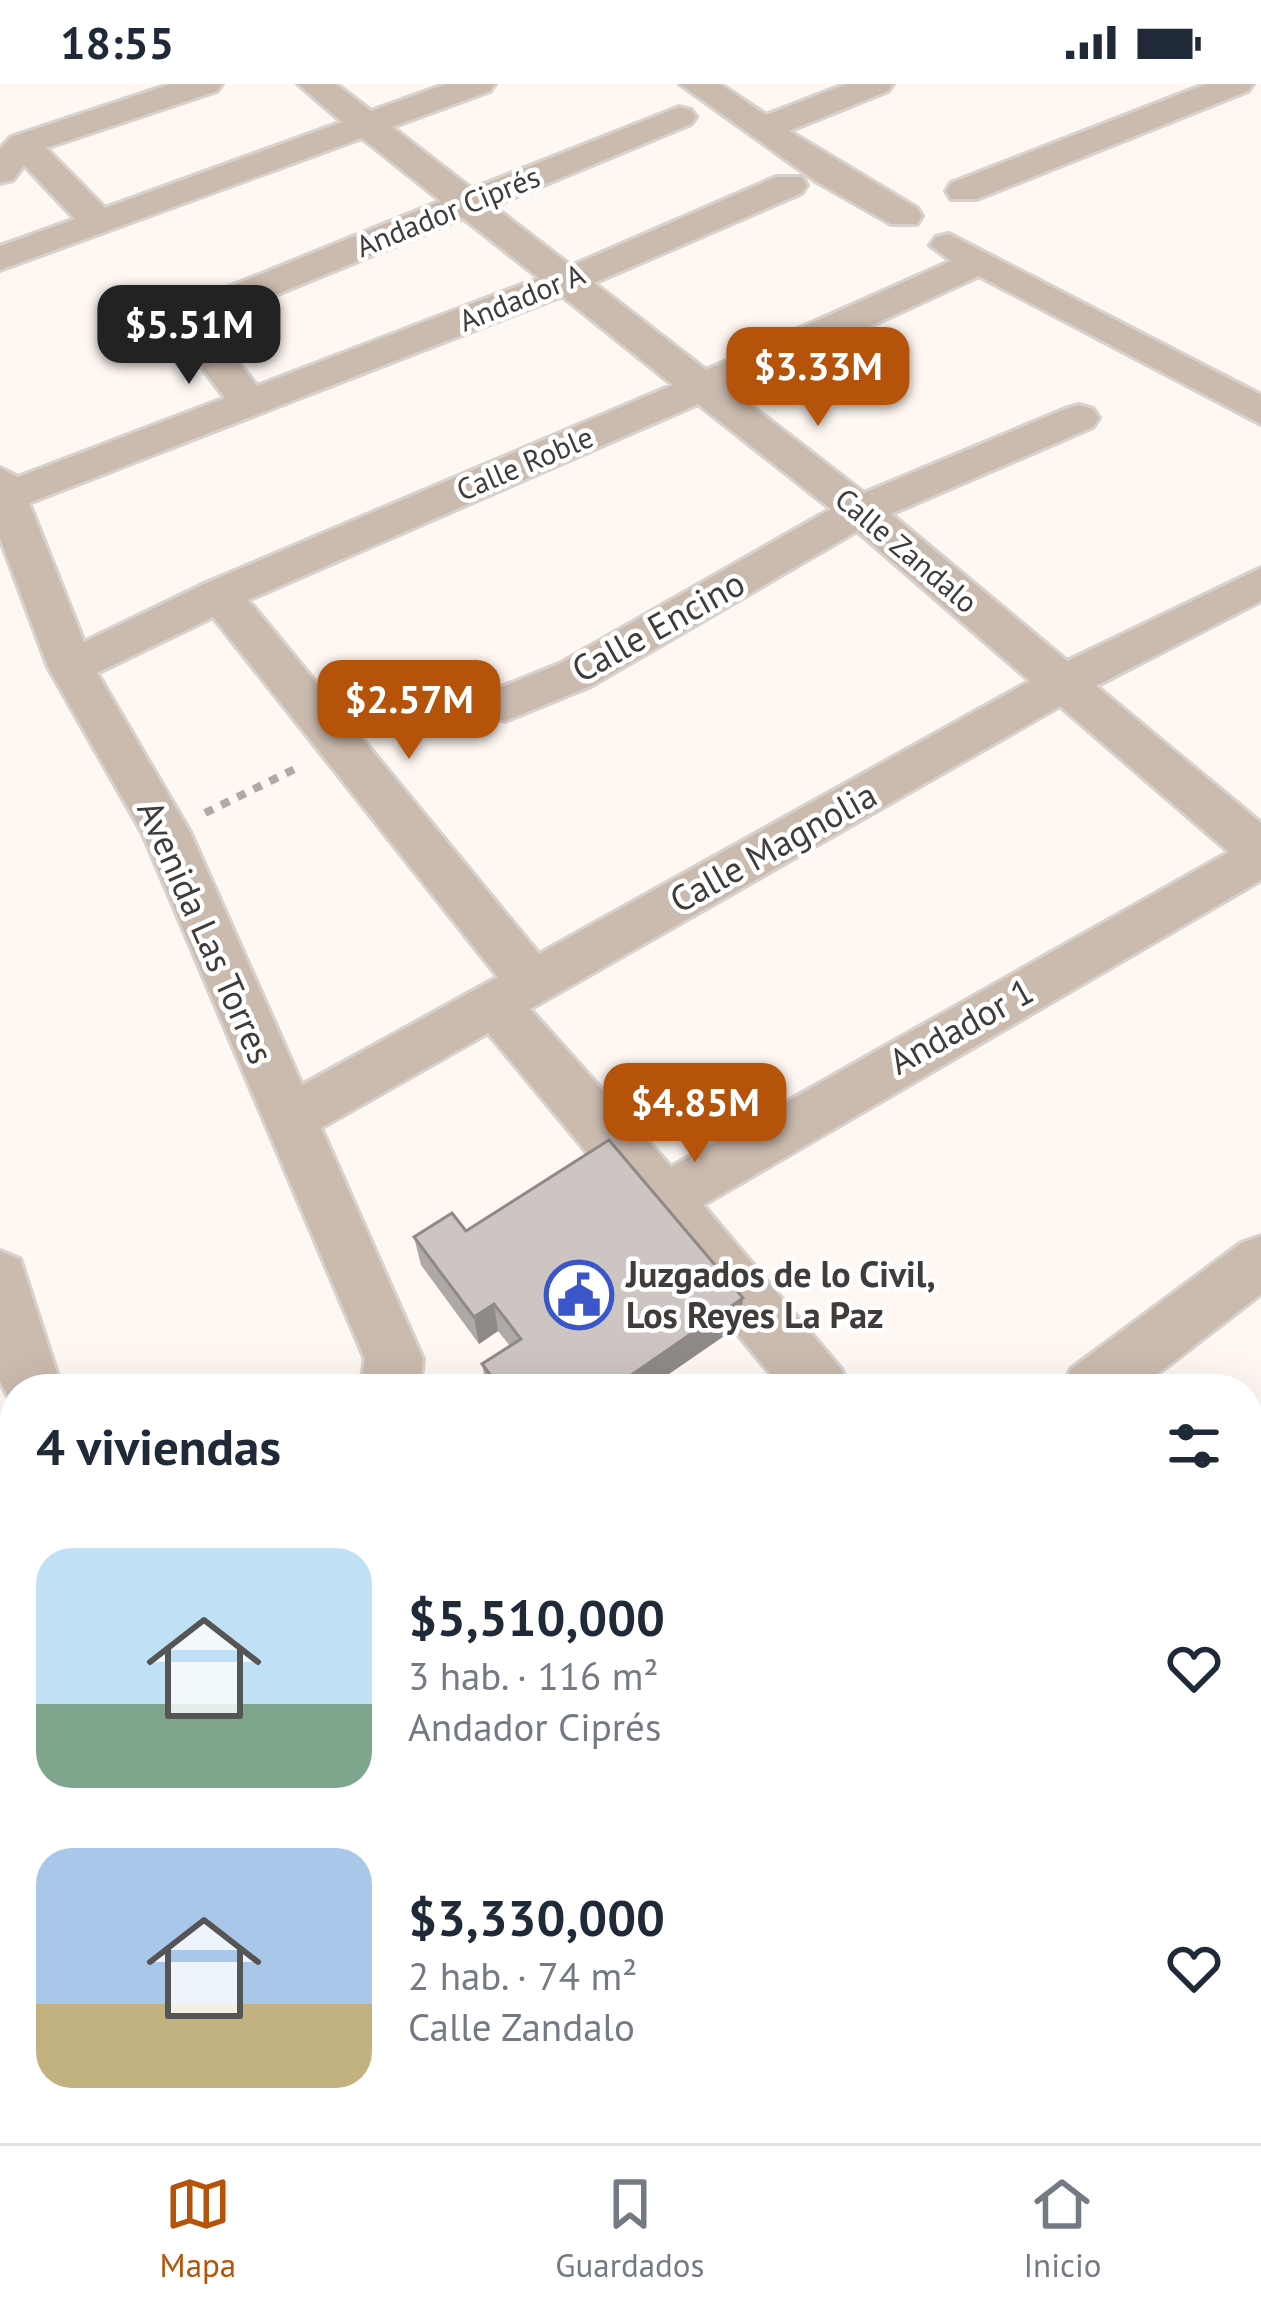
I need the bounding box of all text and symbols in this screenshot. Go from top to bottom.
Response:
text: 18:55 [60,13,174,71]
street label: Andador Ciprés [350,156,545,265]
street label: Andador A [453,254,590,339]
pin: $5.51M [91,285,287,387]
text: $5.51M [124,298,254,349]
pin: $3.33M [720,327,916,429]
text: $3.33M [753,340,883,391]
street label: Calle Roble [450,416,599,509]
street label: Calle Zandalo [828,479,986,621]
street label: Calle Encino [563,559,752,692]
pin: $2.57M [311,660,507,762]
text: $2.57M [344,673,474,724]
street label: Calle Magnolia [661,770,884,923]
street label: Avenida Las Torres [127,793,286,1071]
street label: Andador 1 [880,967,1041,1084]
pin: $4.85M [597,1063,793,1165]
text: $4.85M [630,1076,760,1127]
place label: Juzgados de lo Civil, Los Reyes La Paz [625,1250,935,1338]
public building icon: Juzgados de lo Civil, Los Reyes La Paz [544,1260,614,1330]
text: 4 viviendas [36,1413,281,1479]
icon: filters [1161,1413,1227,1479]
text: $5,510,000 [408,1584,665,1650]
icon: home [132,1596,276,1740]
icon: heart [1161,1635,1227,1701]
text: 3 hab. · 116 m² [408,1650,659,1701]
text: Andador Ciprés [408,1701,661,1752]
text: $3,330,000 [408,1884,665,1950]
icon: home [132,1896,276,2040]
icon: heart [1161,1935,1227,2001]
text: 2 hab. · 74 m² [408,1950,637,2001]
text: Calle Zandalo [408,2001,635,2052]
tab: Mapa [160,2171,236,2286]
tab: Guardados [555,2171,704,2286]
tab: Inicio [1024,2171,1101,2286]

